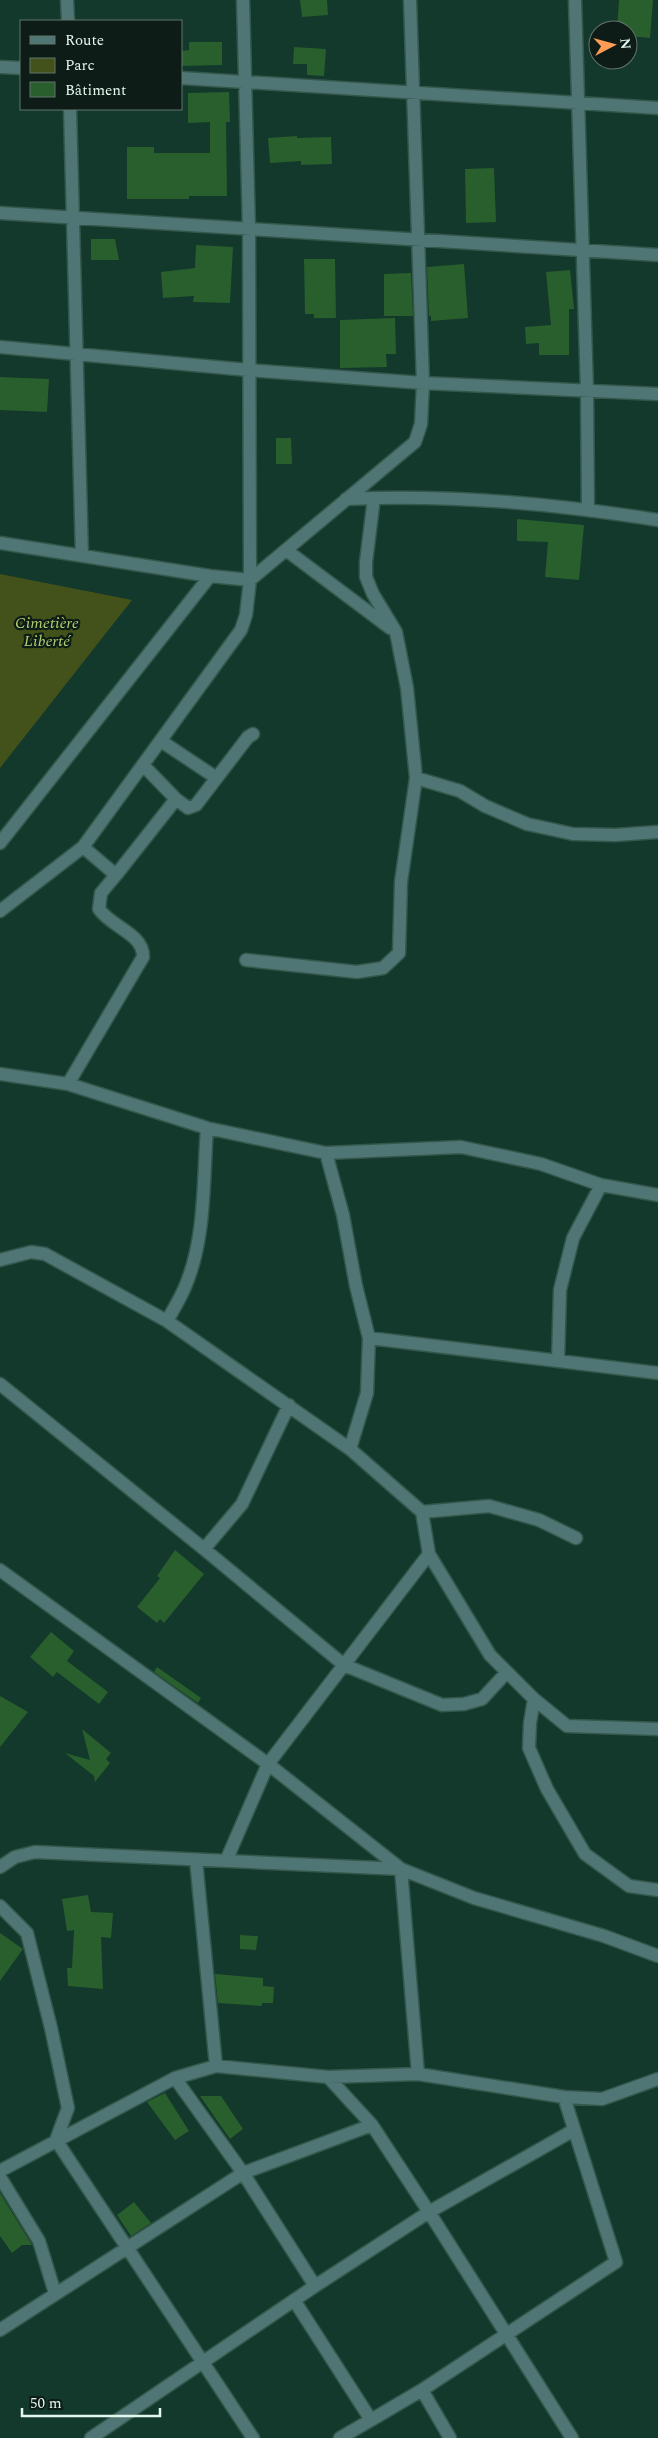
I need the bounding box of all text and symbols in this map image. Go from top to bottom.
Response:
legend [20,20,182,110]
north arrow [588,20,638,70]
text: Route [65,29,104,52]
text: N [614,37,636,50]
text: Parc [65,54,95,77]
text: Bâtiment [65,79,126,102]
park label: Cimetière Liberté [15,611,79,653]
scale bar [22,2386,160,2418]
text: 50 m [30,2392,62,2415]

